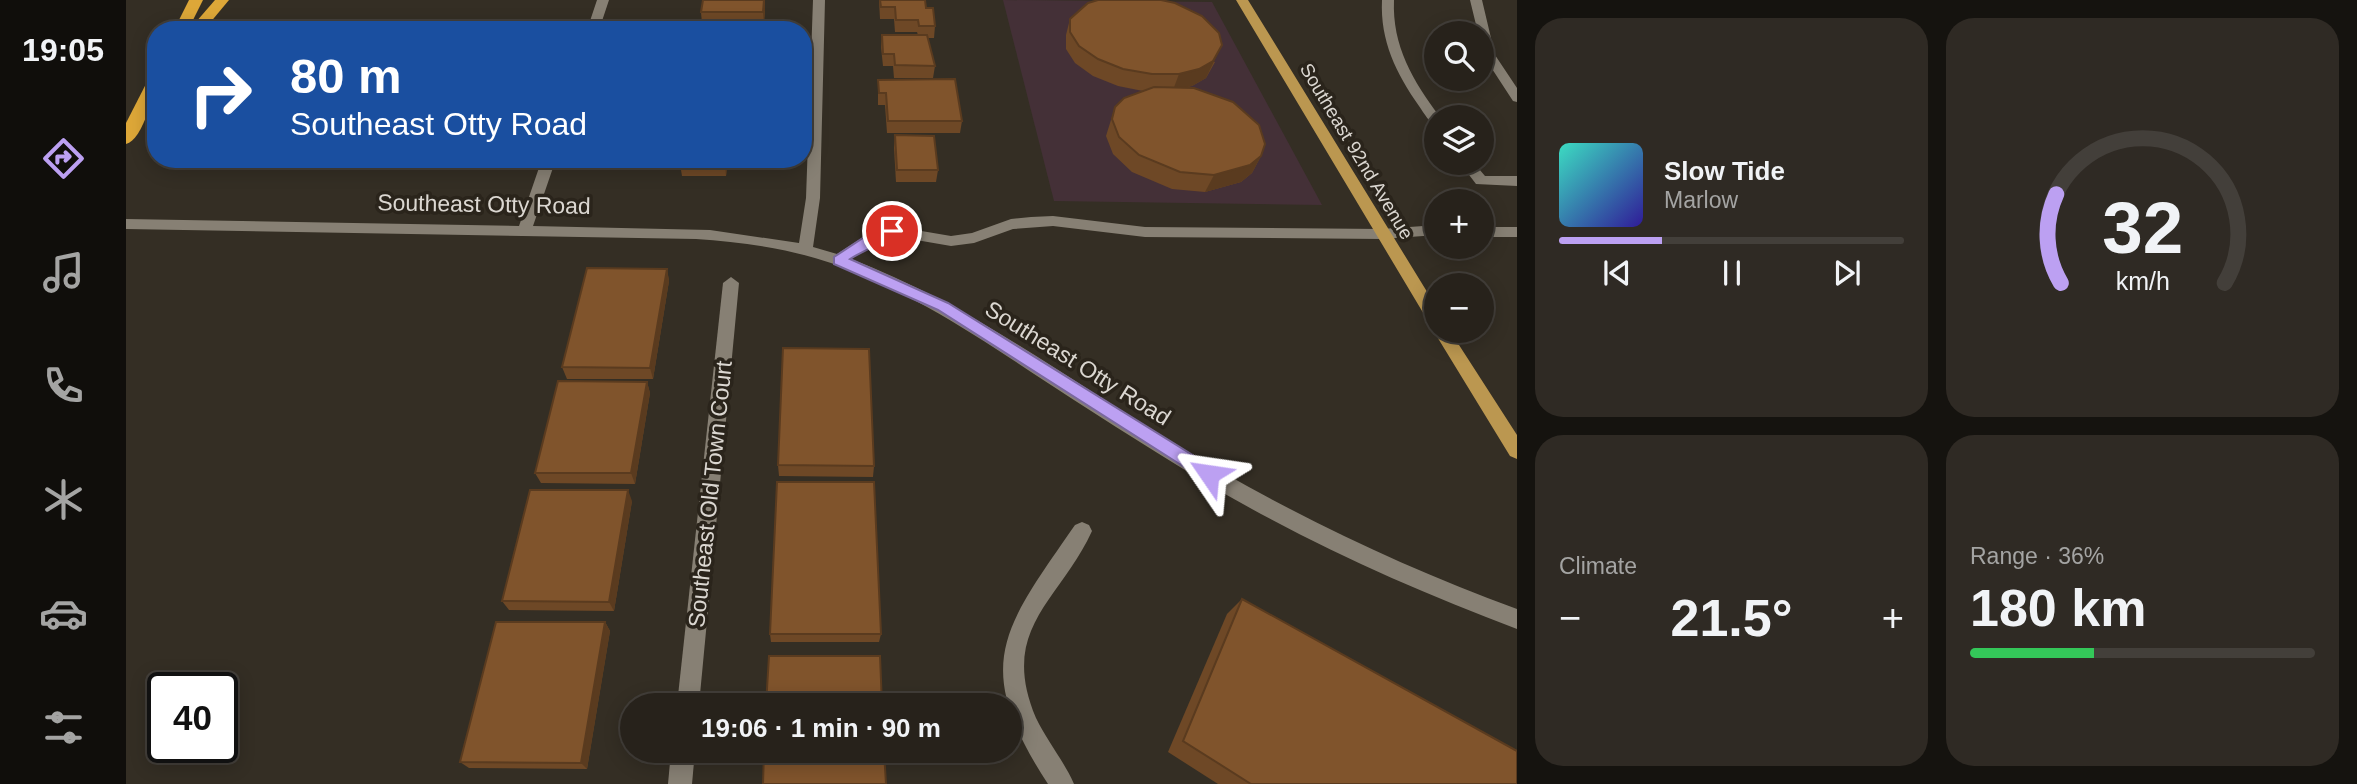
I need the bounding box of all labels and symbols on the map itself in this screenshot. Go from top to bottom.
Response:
street label: Southeast 92nd Avenue [1296,60,1417,243]
street label: Southeast Otty Road [377,189,591,219]
pin [862,201,922,261]
street label: Southeast Otty Road [981,295,1175,431]
street label: Southeast Old Town Court [683,359,737,629]
position arrow [1172,437,1246,511]
speed limit sign: 40 [147,672,238,763]

